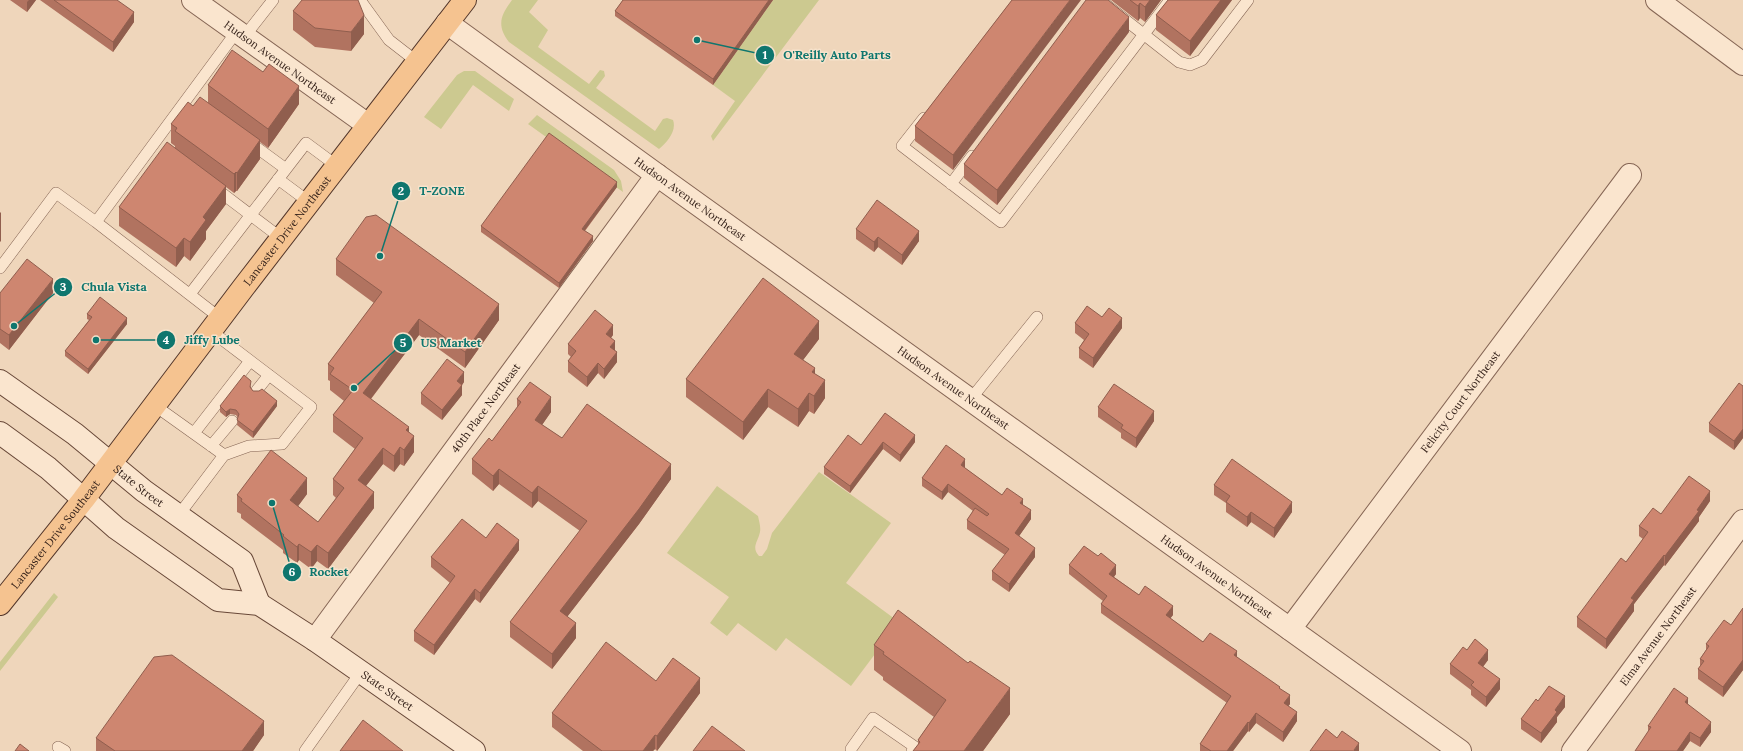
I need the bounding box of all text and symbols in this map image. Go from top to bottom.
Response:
street label: Hudson Avenue Northeast [221,17,339,107]
callout: O'Reilly Auto Parts [755,43,899,67]
text: 1 [763,47,768,62]
text: O'Reilly Auto Parts [783,47,891,62]
street label: Hudson Avenue Northeast [631,154,749,244]
street label: Lancaster Drive Northeast [240,172,334,289]
callout: T-ZONE [391,179,472,203]
text: 2 [398,183,404,198]
text: T-ZONE [419,183,465,198]
callout: Chula Vista [53,275,154,299]
text: 3 [60,279,67,294]
text: Chula Vista [81,279,147,294]
callout: Jiffy Lube [156,328,247,352]
callout: US Market [393,331,490,355]
text: 4 [163,332,170,347]
text: Jiffy Lube [184,332,240,347]
text: 5 [400,335,407,350]
text: US Market [420,335,483,350]
street label: Hudson Avenue Northeast [895,343,1013,433]
street label: Felicity Court Northeast [1417,347,1504,456]
street label: 40th Place Northeast [448,360,524,456]
street label: State Street [111,462,167,510]
street label: Lancaster Drive Southeast [8,476,103,592]
street label: Hudson Avenue Northeast [1158,532,1276,622]
callout: Rocket [282,560,357,584]
text: 6 [289,564,296,579]
text: Rocket [309,564,350,579]
street label: Elma Avenue Northeast [1617,583,1700,688]
street label: State Street [359,667,417,714]

